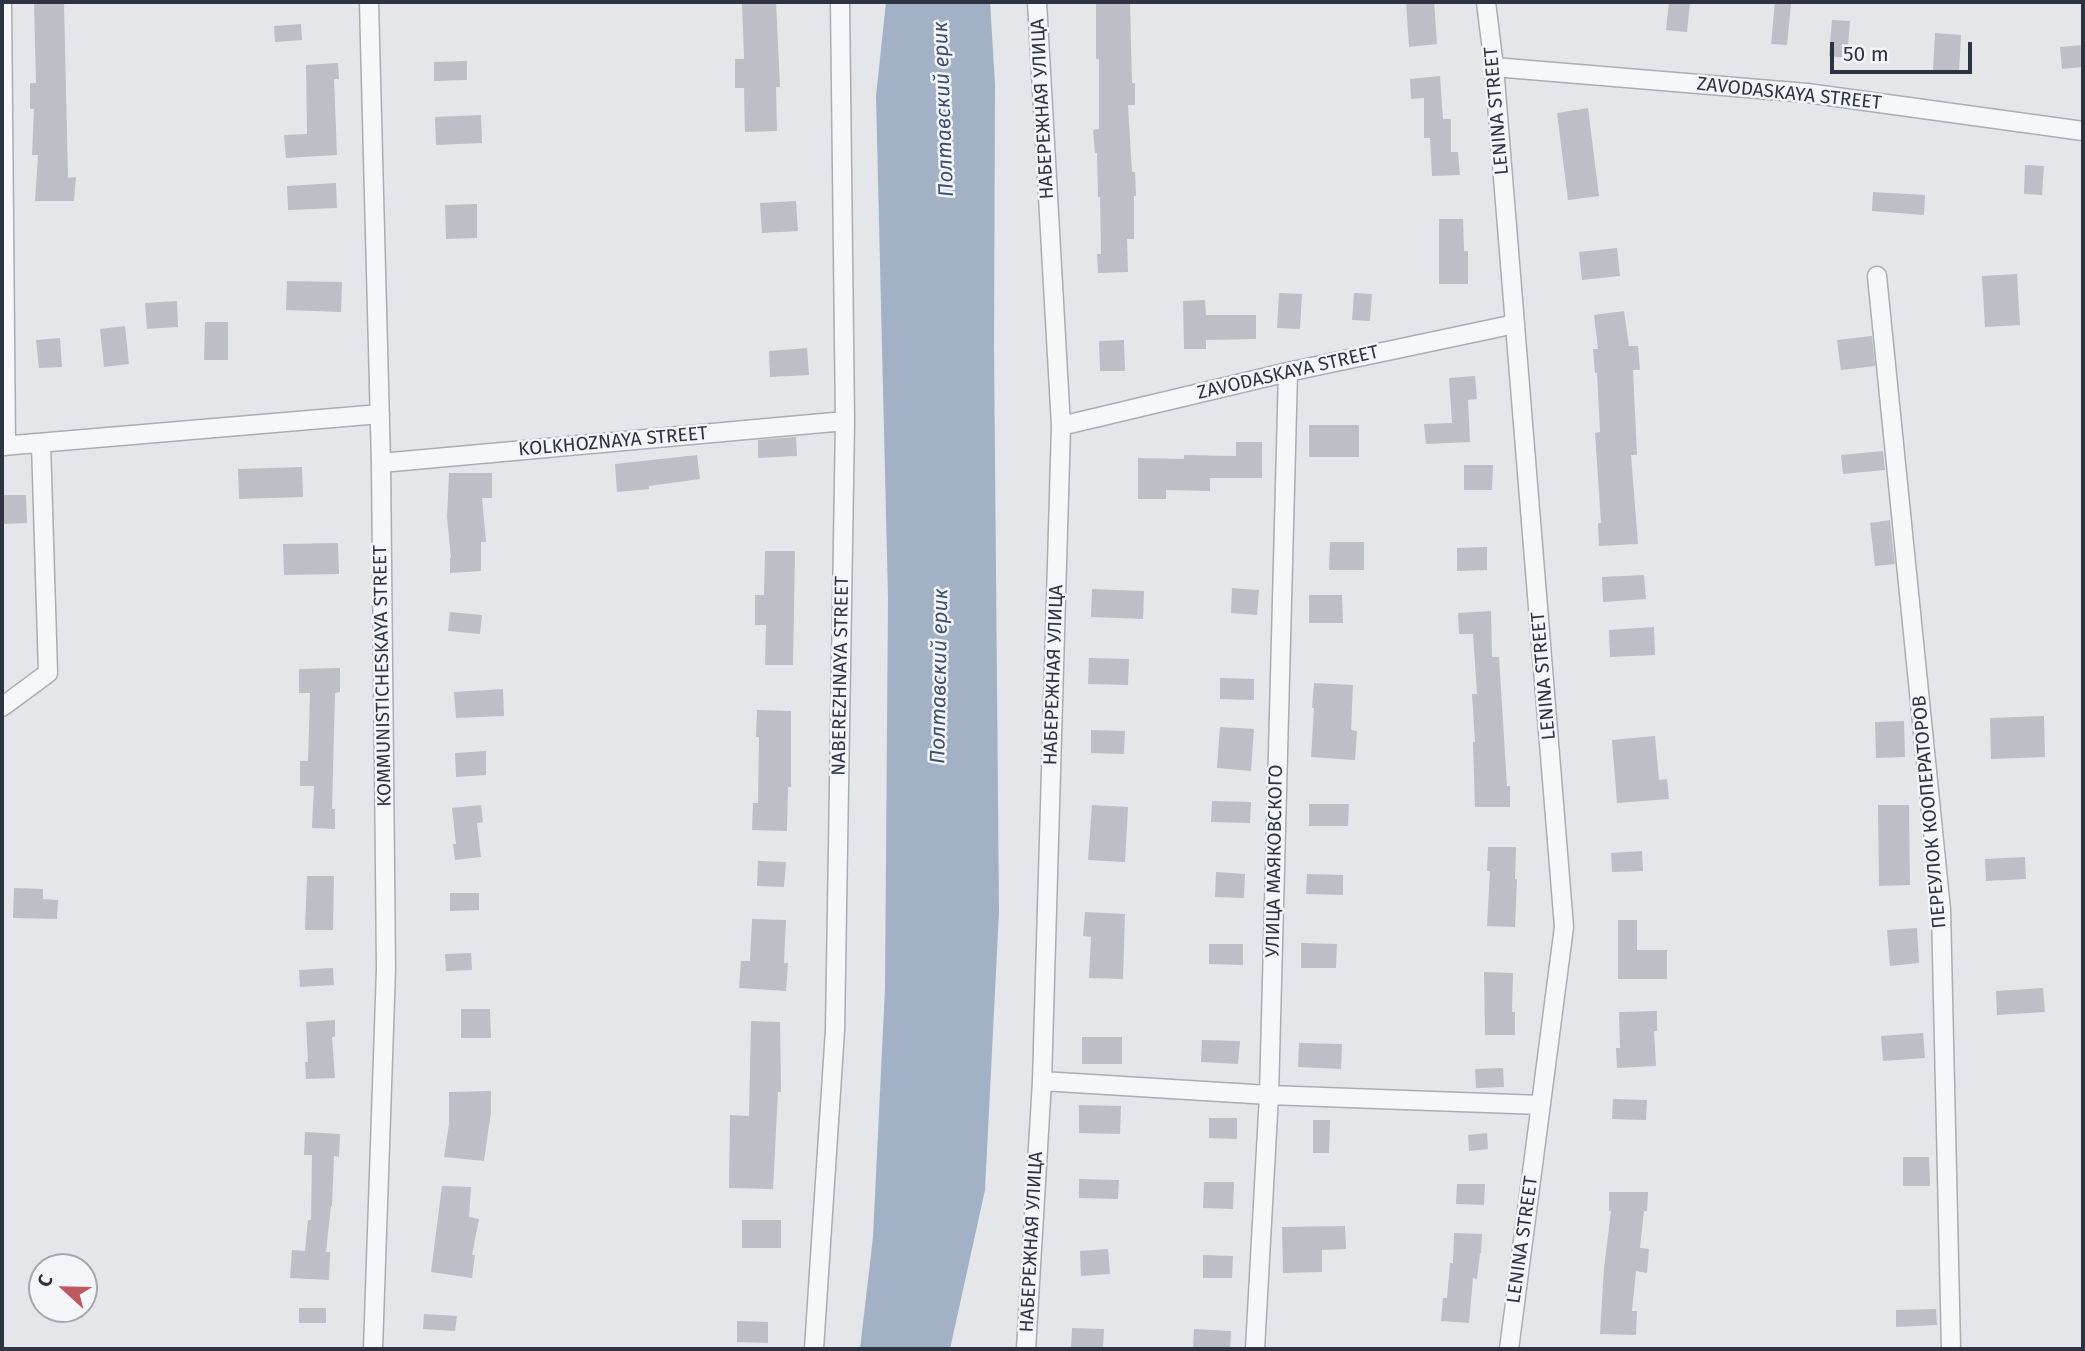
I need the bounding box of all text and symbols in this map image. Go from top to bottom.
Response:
street label: НАБЕРЕЖНАЯ УЛИЦА [1027,18,1059,200]
water label: Полтавский ерик [928,21,960,197]
scale bar [1833,28,1975,72]
text: 50 m [1843,41,1889,67]
street label: LENINA STREET [1480,46,1514,176]
street label: ZAVODASKAYA STREET [1696,73,1882,115]
street label: ZAVODASKAYA STREET [1195,341,1381,405]
street label: KOLKHOZNAYA STREET [517,422,709,462]
street label: KOMMUNISTICHESKAYA STREET [369,545,397,807]
street label: NABEREZHNAYA STREET [828,576,854,776]
street label: НАБЕРЕЖНАЯ УЛИЦА [1039,584,1069,766]
water label: Полтавский ерик [926,588,954,764]
street label: LENINA STREET [1527,611,1561,741]
street label: ПЕРЕУЛОК КООПЕРАТОРОВ [1908,694,1952,930]
street label: УЛИЦА МАЯКОВСКОГО [1262,764,1288,958]
street label: НАБЕРЕЖНАЯ УЛИЦА [1016,1151,1048,1333]
street label: LENINA STREET [1503,1175,1543,1305]
north arrow [28,1253,98,1323]
text: С [32,1271,58,1290]

